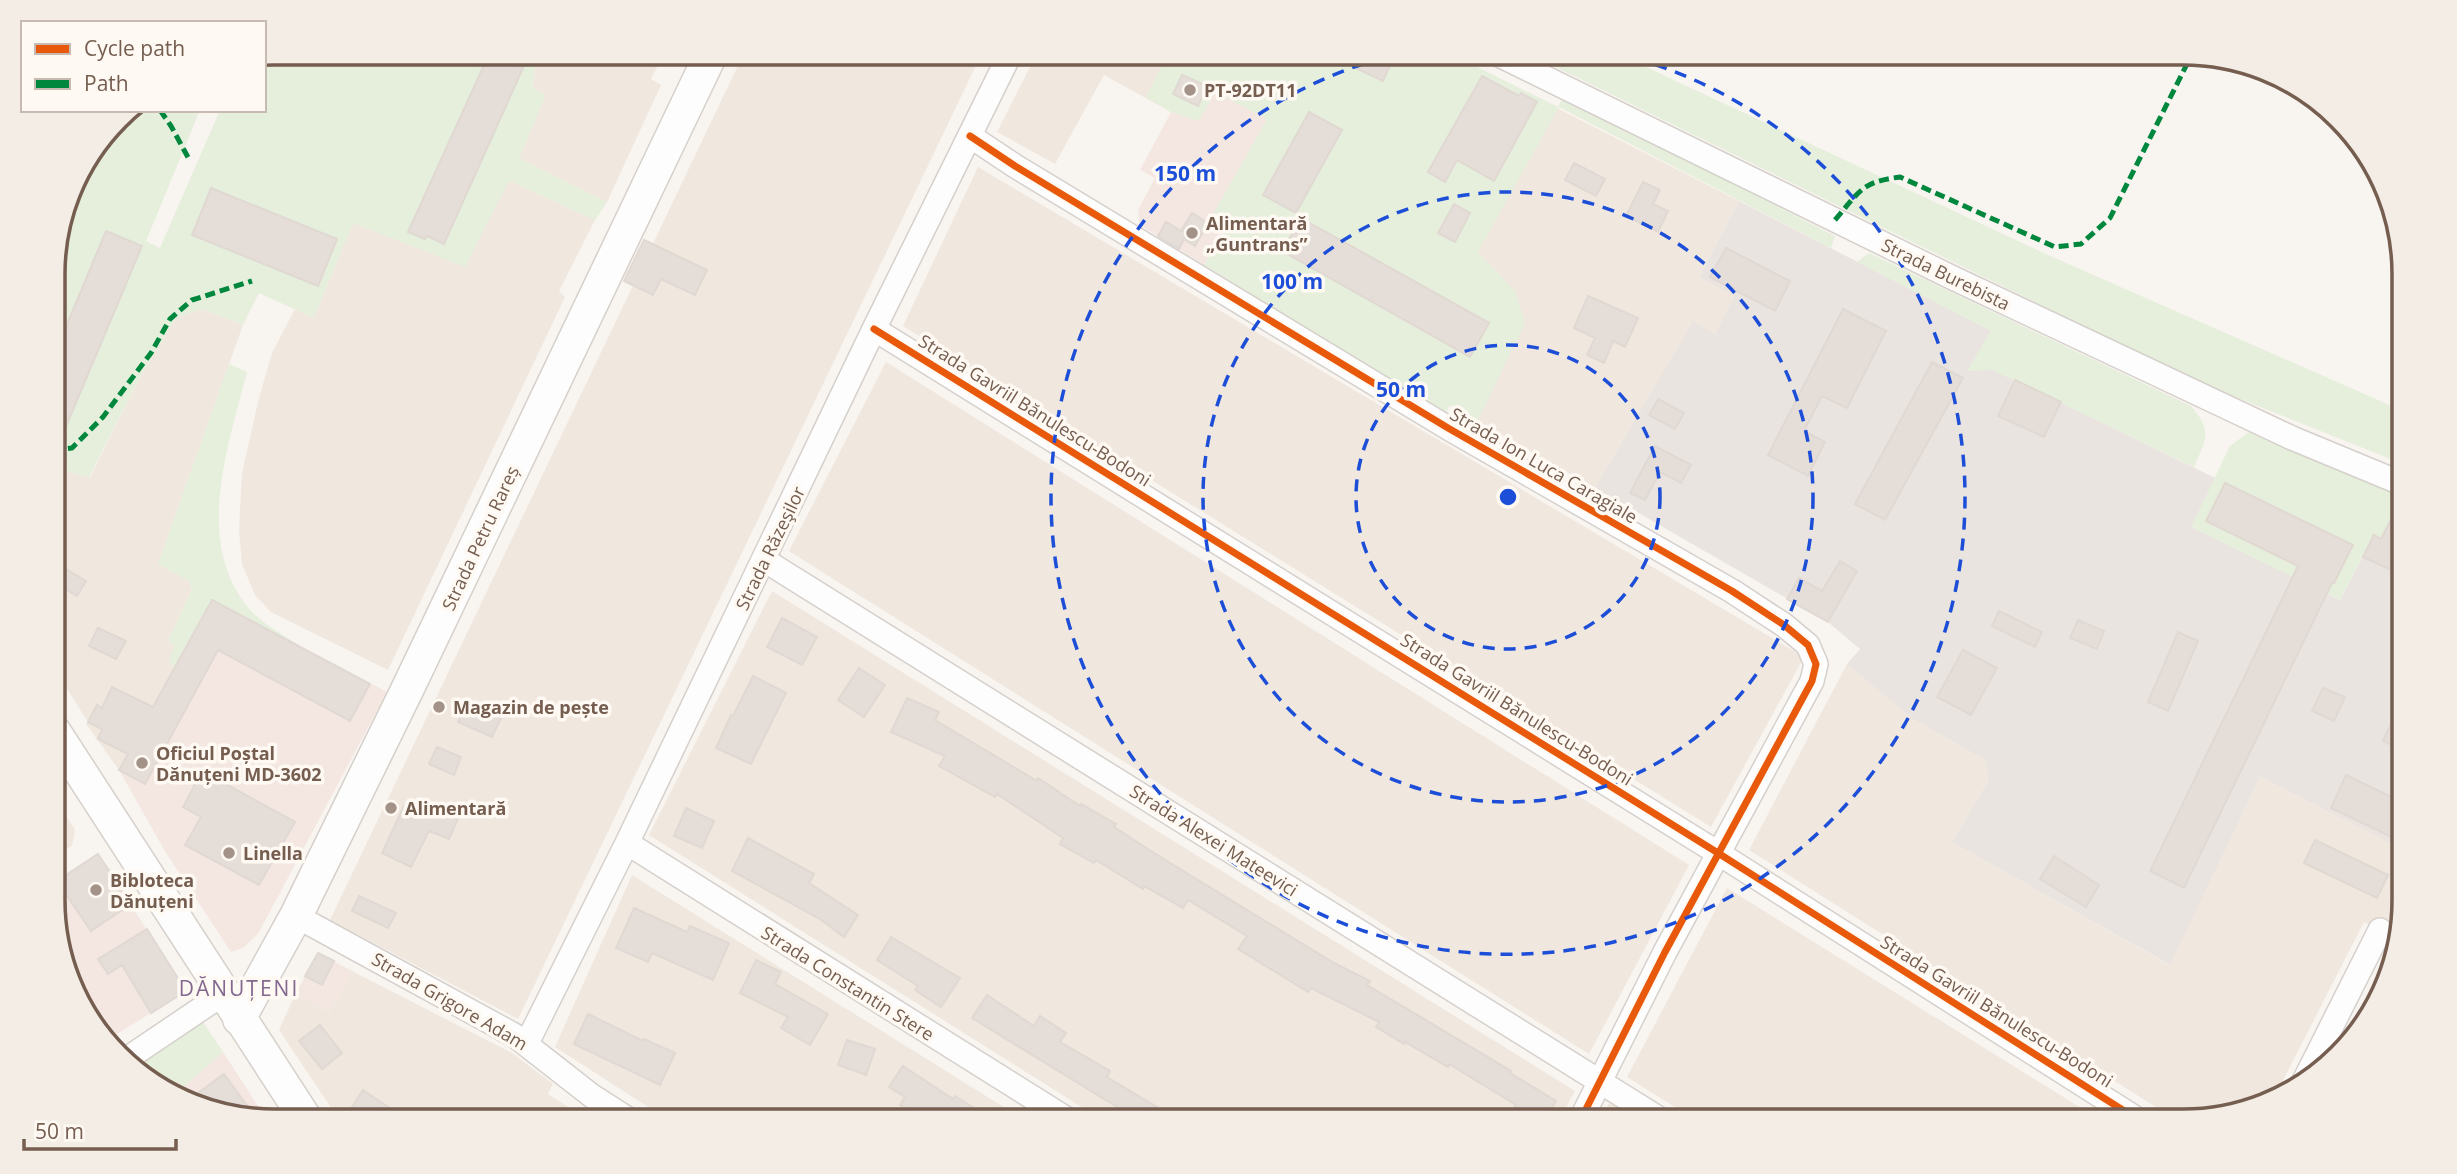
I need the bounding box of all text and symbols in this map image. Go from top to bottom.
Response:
legend [21,21,266,112]
text: Cycle path [84,34,185,62]
text: Path [84,69,129,97]
place label: PT-92DT11 [1204,78,1296,102]
marker: PT-92DT11 [1182,82,1198,98]
text: 150 m [1154,159,1216,187]
place label: Alimentară „Guntrans” [1206,211,1308,256]
marker: Alimentară „Guntrans” [1184,225,1200,241]
street label: Strada Burebista [1878,233,2014,315]
text: 100 m [1261,267,1323,295]
street label: Strada Gavriil Bănulescu-Bodoni [914,328,1156,492]
text: 50 m [1376,375,1426,403]
street label: Strada Ion Luca Caragiale [1446,402,1642,528]
street label: Strada Petru Rareș [436,462,524,614]
street label: Strada Răzeşilor [730,482,811,614]
centre of rings [1496,485,1520,509]
street label: Strada Gavriil Bănulescu-Bodoni [1396,627,1638,791]
place label: Magazin de pește [453,695,609,719]
marker: Magazin de pește [431,699,447,715]
place label: Oficiul Poștal Dănuțeni MD-3602 [156,741,322,786]
marker: Oficiul Poștal Dănuțeni MD-3602 [134,755,150,771]
street label: Strada Alexei Mateevici [1126,779,1302,901]
place label: Alimentară [405,796,506,820]
marker: Alimentară [383,800,399,816]
place label: Linella [243,841,303,865]
marker: Linella [221,845,237,861]
place label: Bibloteca Dănuțeni [110,868,194,913]
marker: Bibloteca Dănuțeni [88,882,104,898]
street label: Strada Constantin Stere [757,920,939,1046]
street label: Strada Gavriil Bănulescu-Bodoni [1876,929,2118,1093]
street label: Strada Grigore Adam [368,947,532,1055]
district label: DĂNUȚENI [179,974,299,1002]
scale bar [24,1108,177,1152]
text: 50 m [35,1117,84,1145]

